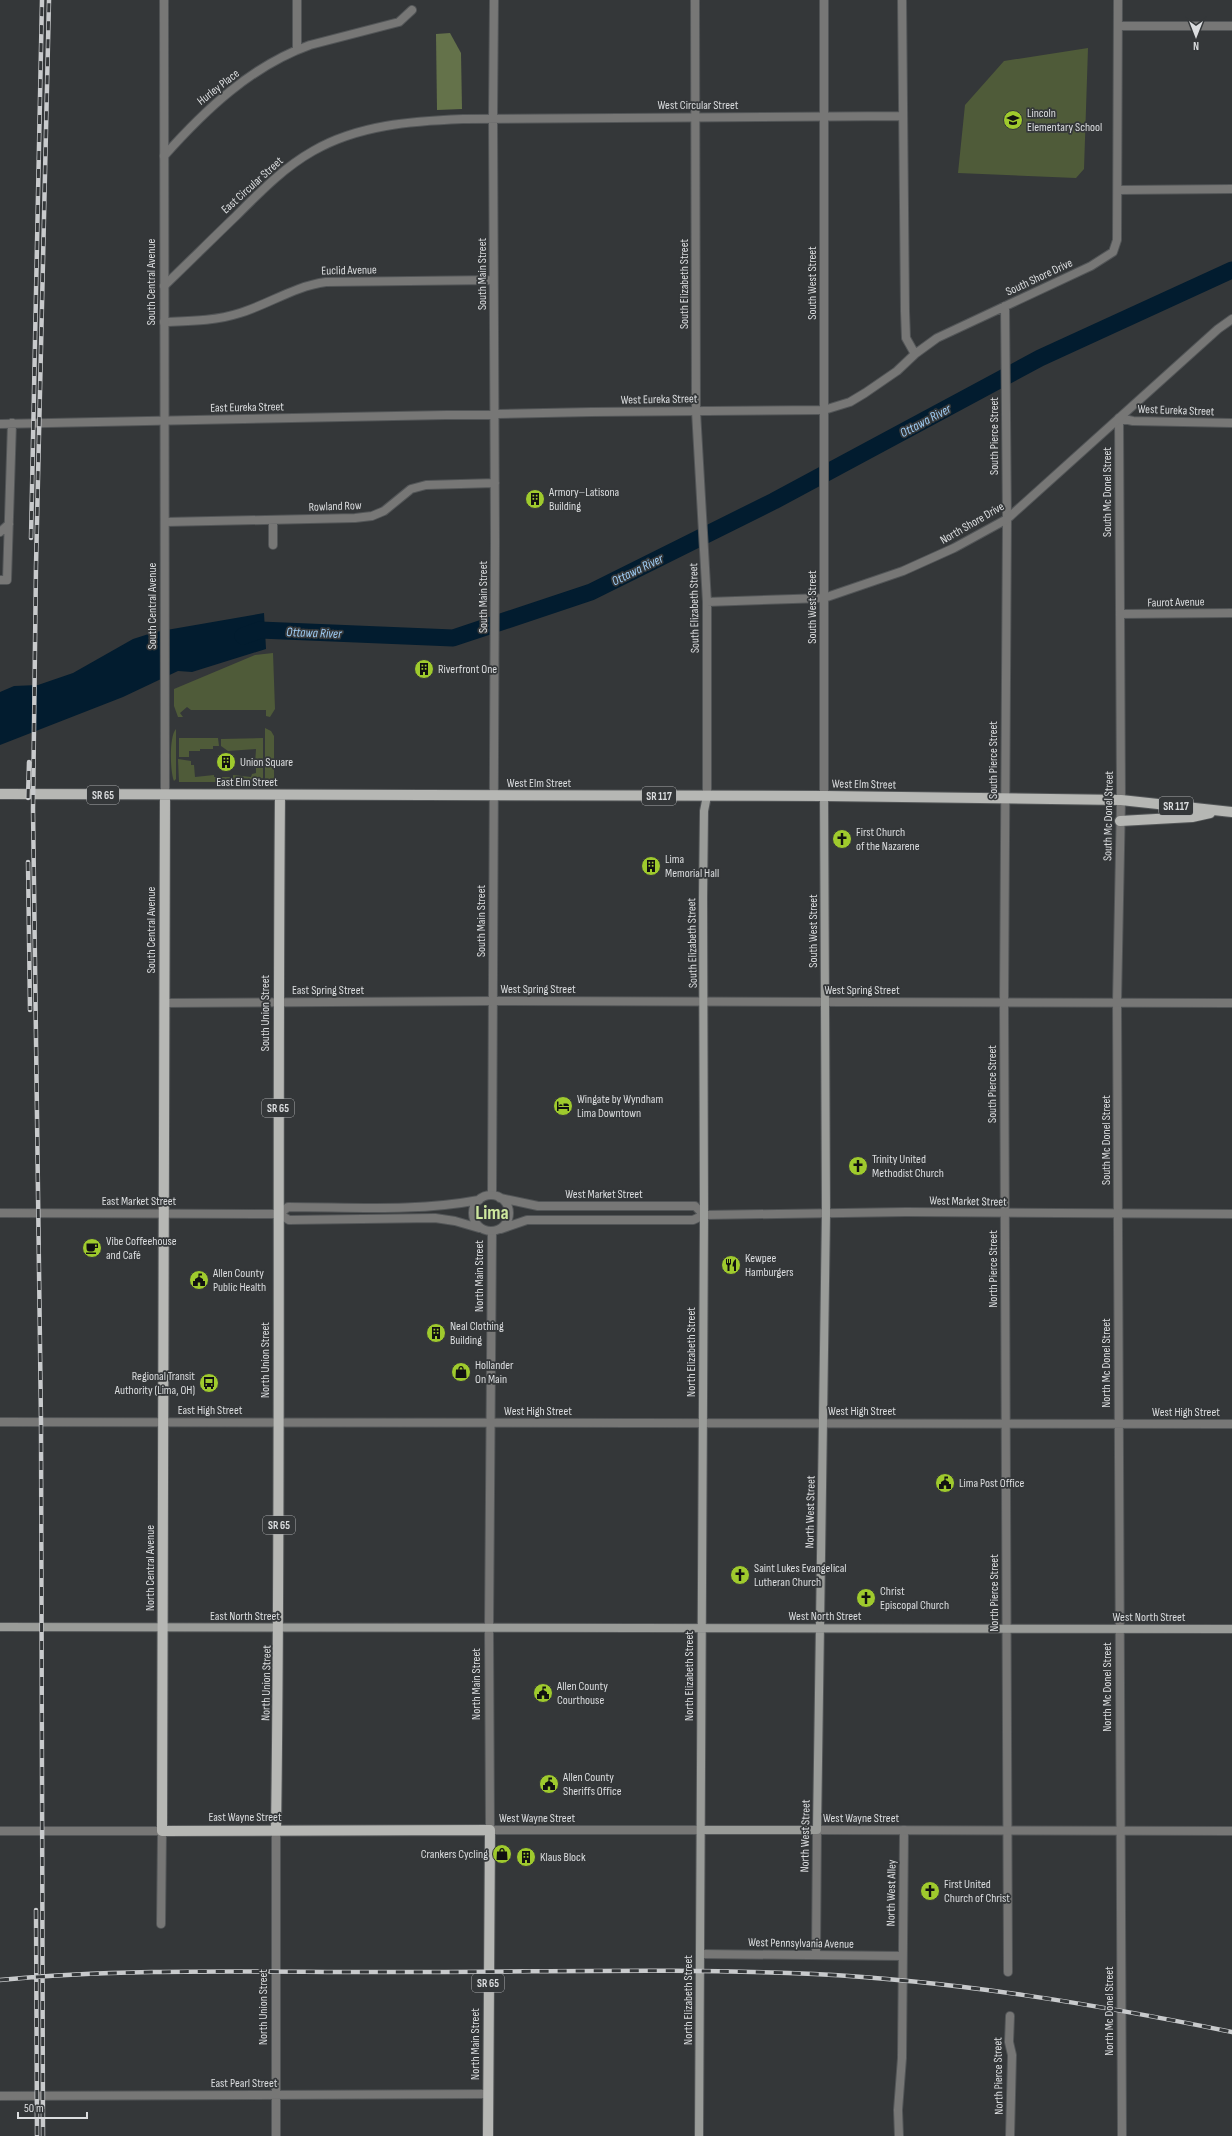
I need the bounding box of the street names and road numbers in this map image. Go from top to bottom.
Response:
street label: Hurley Place [194,66,243,109]
street label: West Circular Street [658,98,739,113]
street label: East Circular Street [218,154,287,217]
street label: South Main Street [475,238,490,310]
street label: South Central Avenue [144,239,159,325]
street label: South Elizabeth Street [677,239,692,329]
street label: South West Street [805,246,820,320]
street label: South Shore Drive [1003,255,1075,299]
street label: Euclid Avenue [321,263,377,278]
street label: West Eureka Street [620,391,698,408]
street label: South Pierce Street [987,397,1002,475]
street label: East Eureka Street [210,399,284,416]
street label: West Eureka Street [1137,402,1215,419]
street label: South Mc Donel Street [1100,447,1115,537]
street label: Rowland Row [308,498,362,515]
street label: North Shore Drive [937,499,1007,548]
street label: South Main Street [476,561,491,633]
street label: South Elizabeth Street [686,562,703,653]
street label: South Central Avenue [145,563,160,649]
street label: South West Street [805,570,820,644]
street label: Faurot Avenue [1147,594,1205,610]
street label: South Pierce Street [986,721,1001,799]
street label: South Mc Donel Street [1100,771,1117,861]
street label: East Elm Street [216,775,278,790]
street label: West Elm Street [507,776,572,791]
street label: West Elm Street [832,776,897,793]
road number: SR 65 [87,786,119,804]
road number: SR 117 [642,787,676,805]
road number: SR 117 [1159,797,1193,815]
street label: South Main Street [474,885,489,957]
street label: South Central Avenue [144,887,159,973]
street label: South West Street [806,894,821,968]
street label: South Elizabeth Street [684,897,701,988]
street label: South Union Street [258,974,273,1051]
street label: West Spring Street [500,982,576,997]
street label: East Spring Street [292,983,364,998]
street label: West Spring Street [824,983,900,998]
street label: South Pierce Street [985,1045,1000,1123]
street label: South Mc Donel Street [1099,1095,1114,1185]
road number: SR 65 [262,1099,294,1117]
street label: West Market Street [565,1187,643,1202]
street label: West Market Street [929,1193,1007,1210]
street label: East Market Street [102,1194,177,1209]
street label: North Pierce Street [986,1230,1001,1308]
street label: North Main Street [472,1240,487,1312]
street label: North Elizabeth Street [684,1307,699,1397]
street label: North Mc Donel Street [1099,1318,1114,1408]
street label: North Union Street [258,1322,273,1398]
street label: East High Street [178,1403,243,1418]
street label: West High Street [504,1404,572,1419]
street label: West High Street [828,1404,896,1419]
street label: West High Street [1152,1405,1220,1420]
street label: North West Street [802,1475,819,1549]
road number: SR 65 [263,1516,295,1534]
street label: North Central Avenue [143,1525,158,1611]
street label: North Pierce Street [987,1554,1002,1632]
street label: East North Street [210,1609,280,1624]
street label: West North Street [788,1609,862,1624]
street label: West North Street [1112,1610,1186,1625]
street label: North Elizabeth Street [682,1631,697,1721]
street label: North Mc Donel Street [1100,1642,1115,1732]
street label: North Union Street [258,1645,275,1721]
street label: North Main Street [469,1648,484,1720]
street label: North West Street [797,1799,814,1873]
street label: East Wayne Street [208,1810,282,1825]
street label: West Wayne Street [499,1811,575,1826]
street label: West Wayne Street [823,1811,899,1826]
street label: North West Alley [883,1859,900,1927]
street label: West Pennsylvania Avenue [748,1935,854,1952]
street label: North Elizabeth Street [681,1955,696,2045]
street label: North Mc Donel Street [1102,1966,1117,2056]
street label: North Union Street [256,1969,271,2045]
road number: SR 65 [472,1974,504,1992]
street label: North Main Street [468,2008,483,2080]
street label: North Pierce Street [990,2037,1007,2115]
street label: East Pearl Street [211,2076,278,2091]

